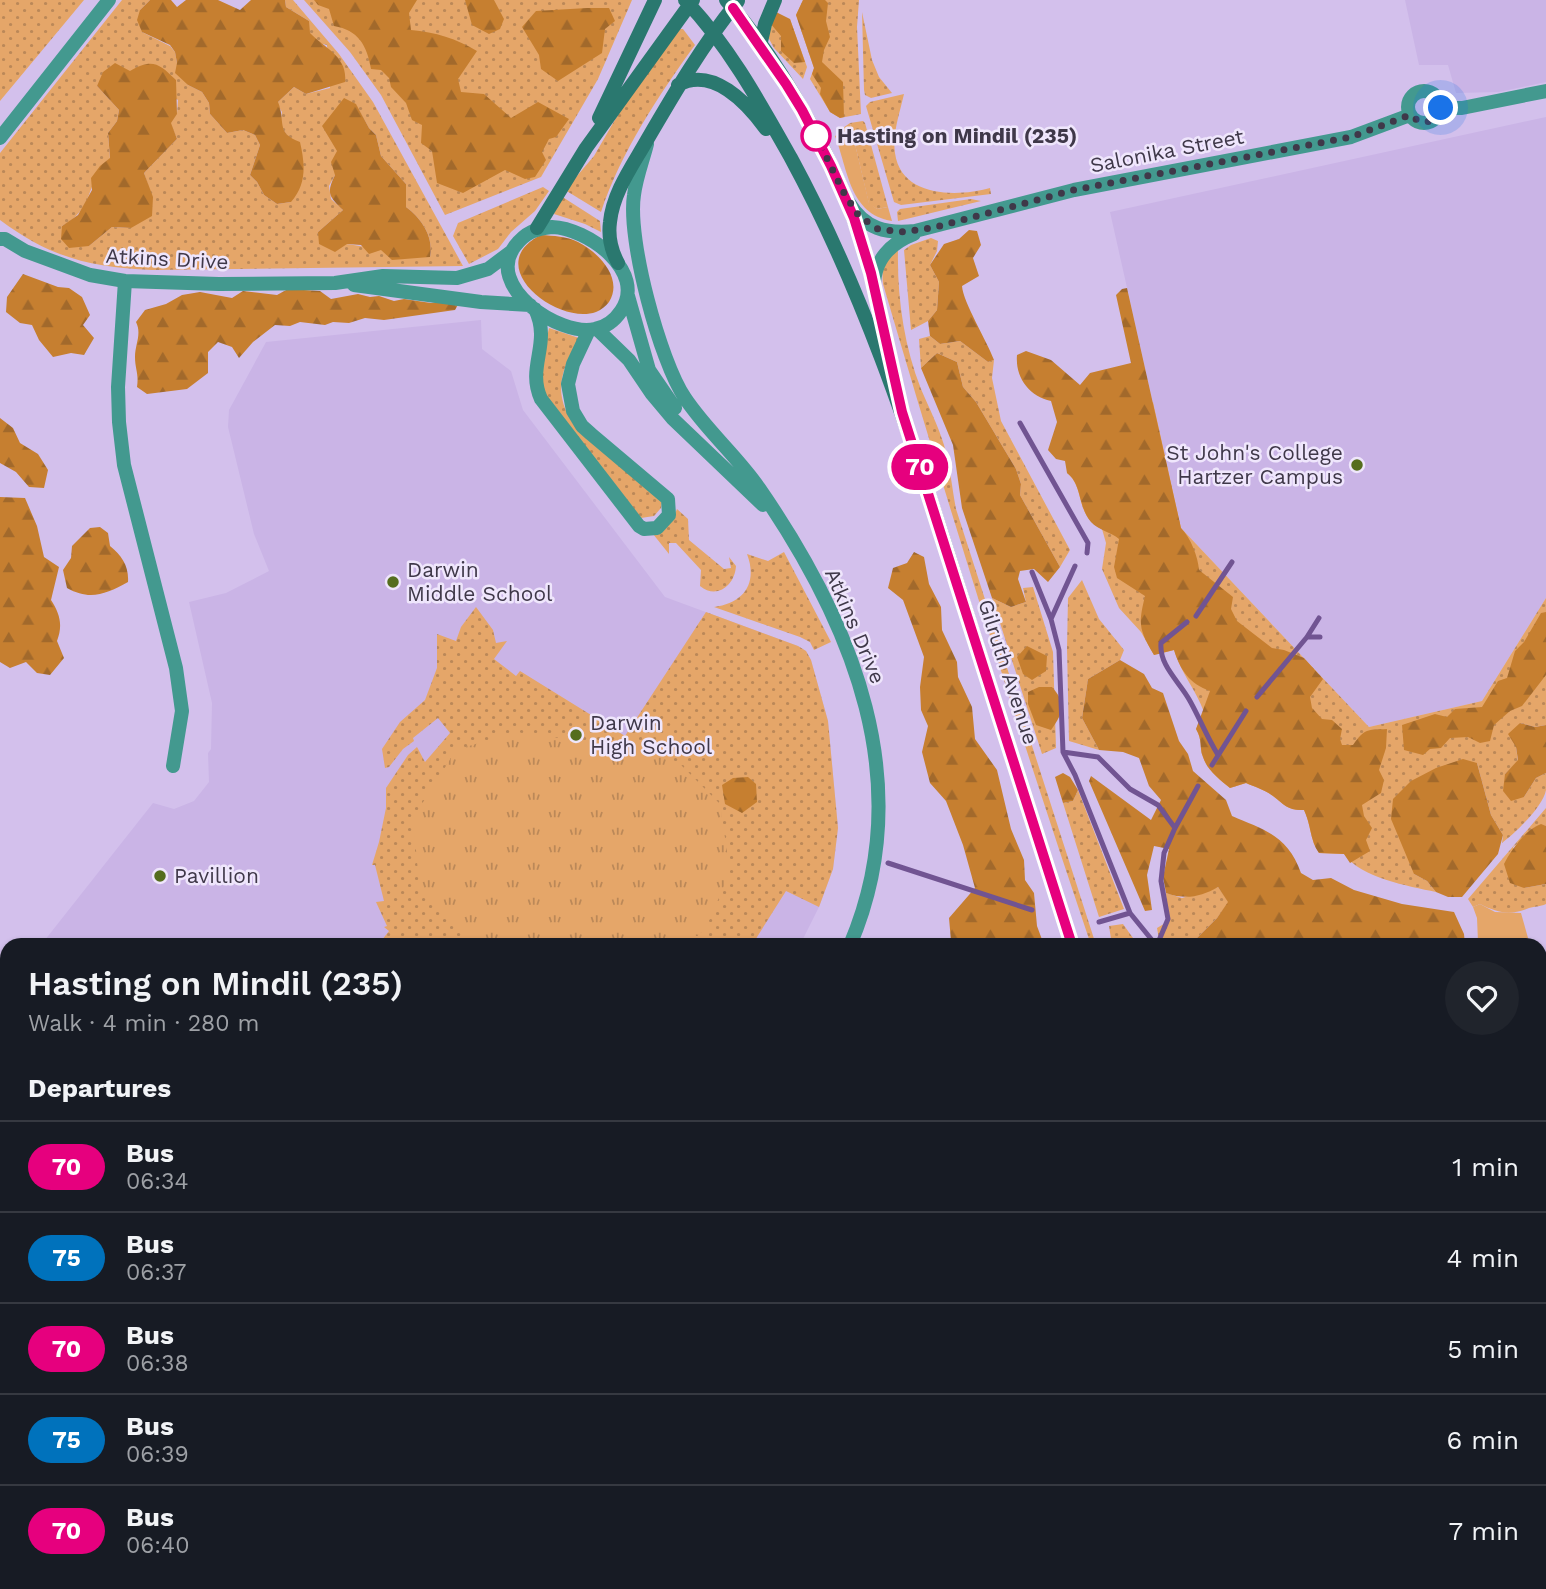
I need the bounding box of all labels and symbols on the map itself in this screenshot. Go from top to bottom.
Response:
your location [1423,90,1458,125]
marker: Hasting on Mindil (235) [801,121,831,151]
place label: Hasting on Mindil (235) [837,123,1077,148]
street label: Salonika Street [1088,123,1246,178]
street label: Atkins Drive [105,243,229,274]
place label: St John's College Hartzer Campus [1166,440,1343,489]
line badge: 70 [888,444,951,490]
marker: St John's College Hartzer Campus [1349,457,1365,473]
place label: Darwin Middle School [407,557,553,606]
street label: Atkins Drive [820,564,891,687]
marker: Darwin Middle School [385,574,401,590]
street label: Gilruth Avenue [973,596,1044,748]
place label: Darwin High School [590,710,713,759]
marker: Darwin High School [568,727,584,743]
place label: Pavillion [174,863,259,888]
marker: Pavillion [152,868,168,884]

